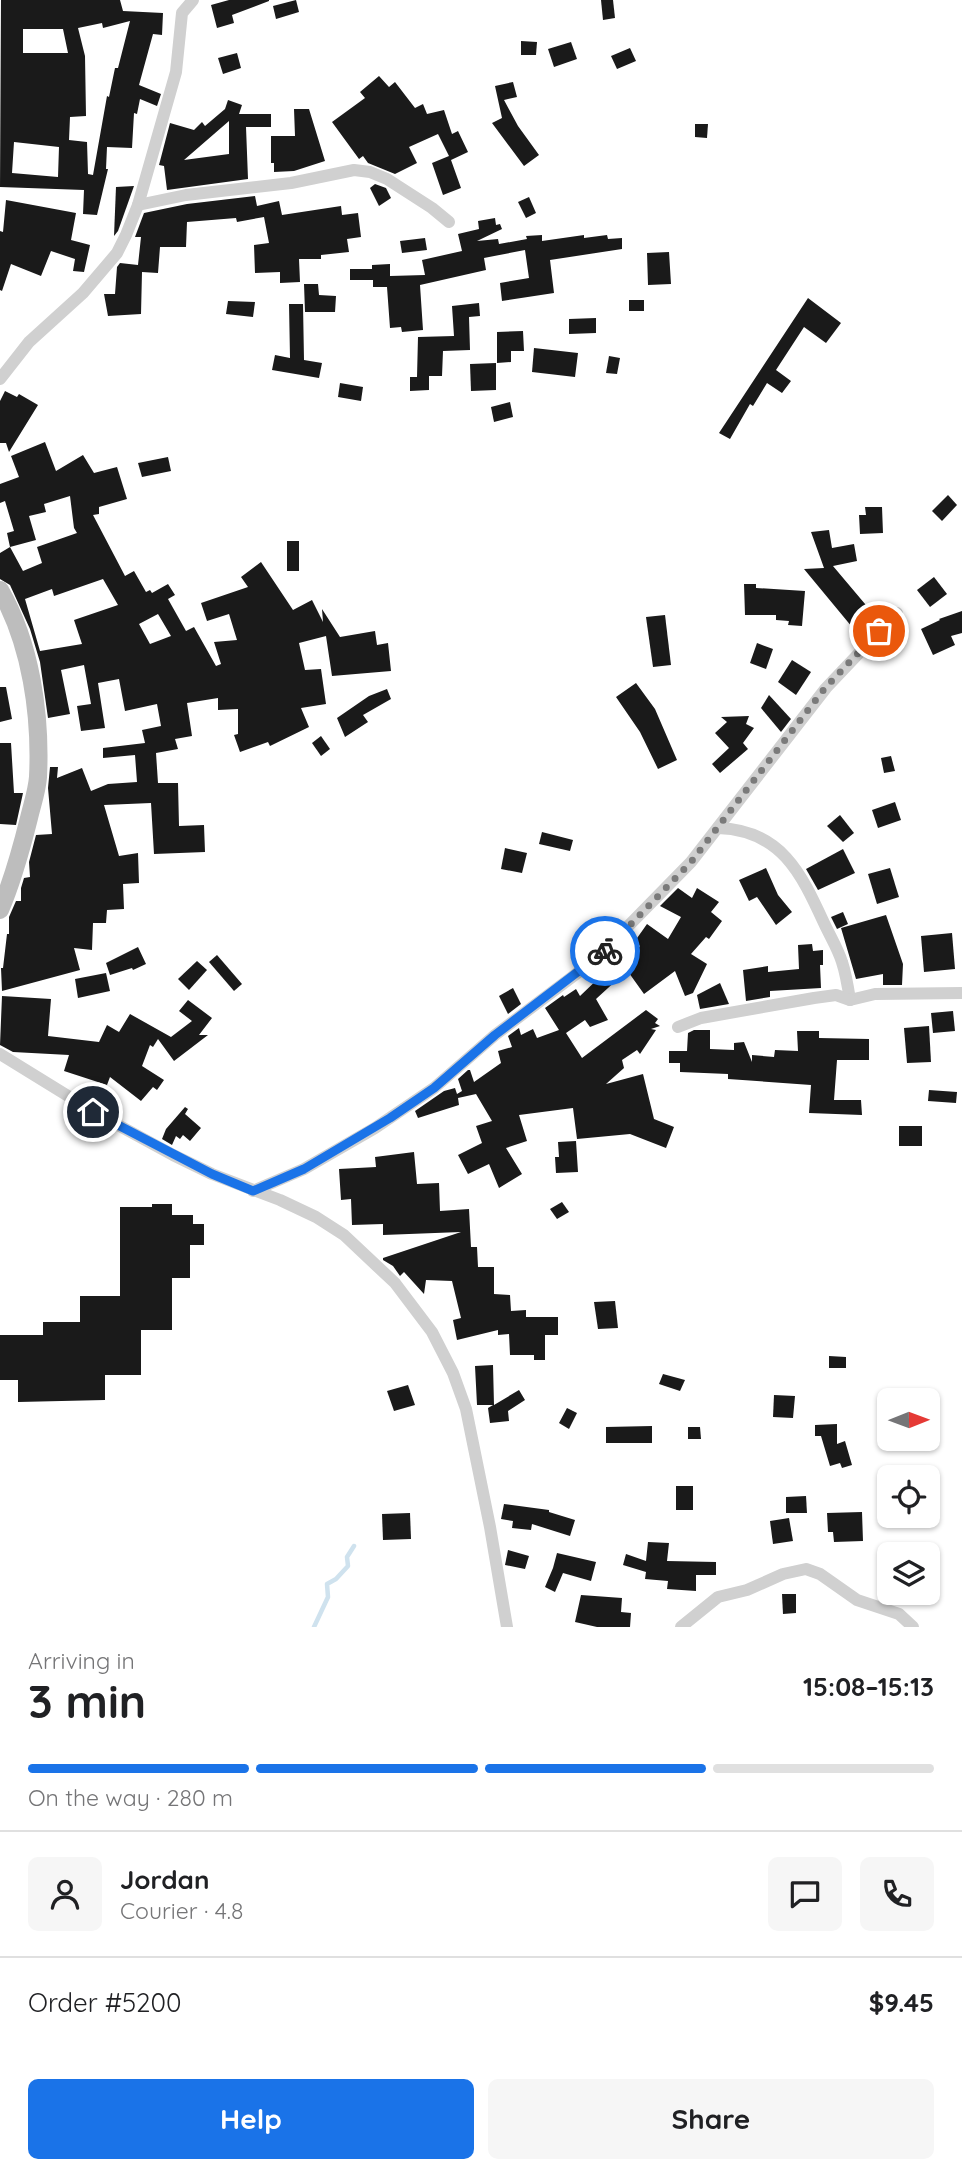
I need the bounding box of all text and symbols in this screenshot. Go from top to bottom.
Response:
pin [849,601,909,661]
icon: bag [860,612,898,650]
courier [570,916,640,986]
icon: bike [586,932,624,970]
pin [63,1082,123,1142]
icon: home [74,1093,112,1131]
north arrow [877,1388,940,1451]
map controls [877,1388,940,1605]
button: locate [877,1465,940,1528]
button: layers [877,1542,940,1605]
text: Arriving in [28,1646,135,1675]
text: 15:08–15:13 [803,1670,934,1703]
text: 3 min [28,1672,146,1730]
text: On the way · 280 m [28,1783,233,1812]
button: person [28,1857,102,1931]
button: chat [768,1857,842,1931]
button: phone [860,1857,934,1931]
text: Jordan [120,1863,209,1896]
text: Courier · 4.8 [120,1896,243,1925]
text: Order #5200 [28,1986,181,2019]
text: $9.45 [869,1986,934,2019]
button: Help [28,2079,474,2159]
button: Share [488,2079,934,2159]

